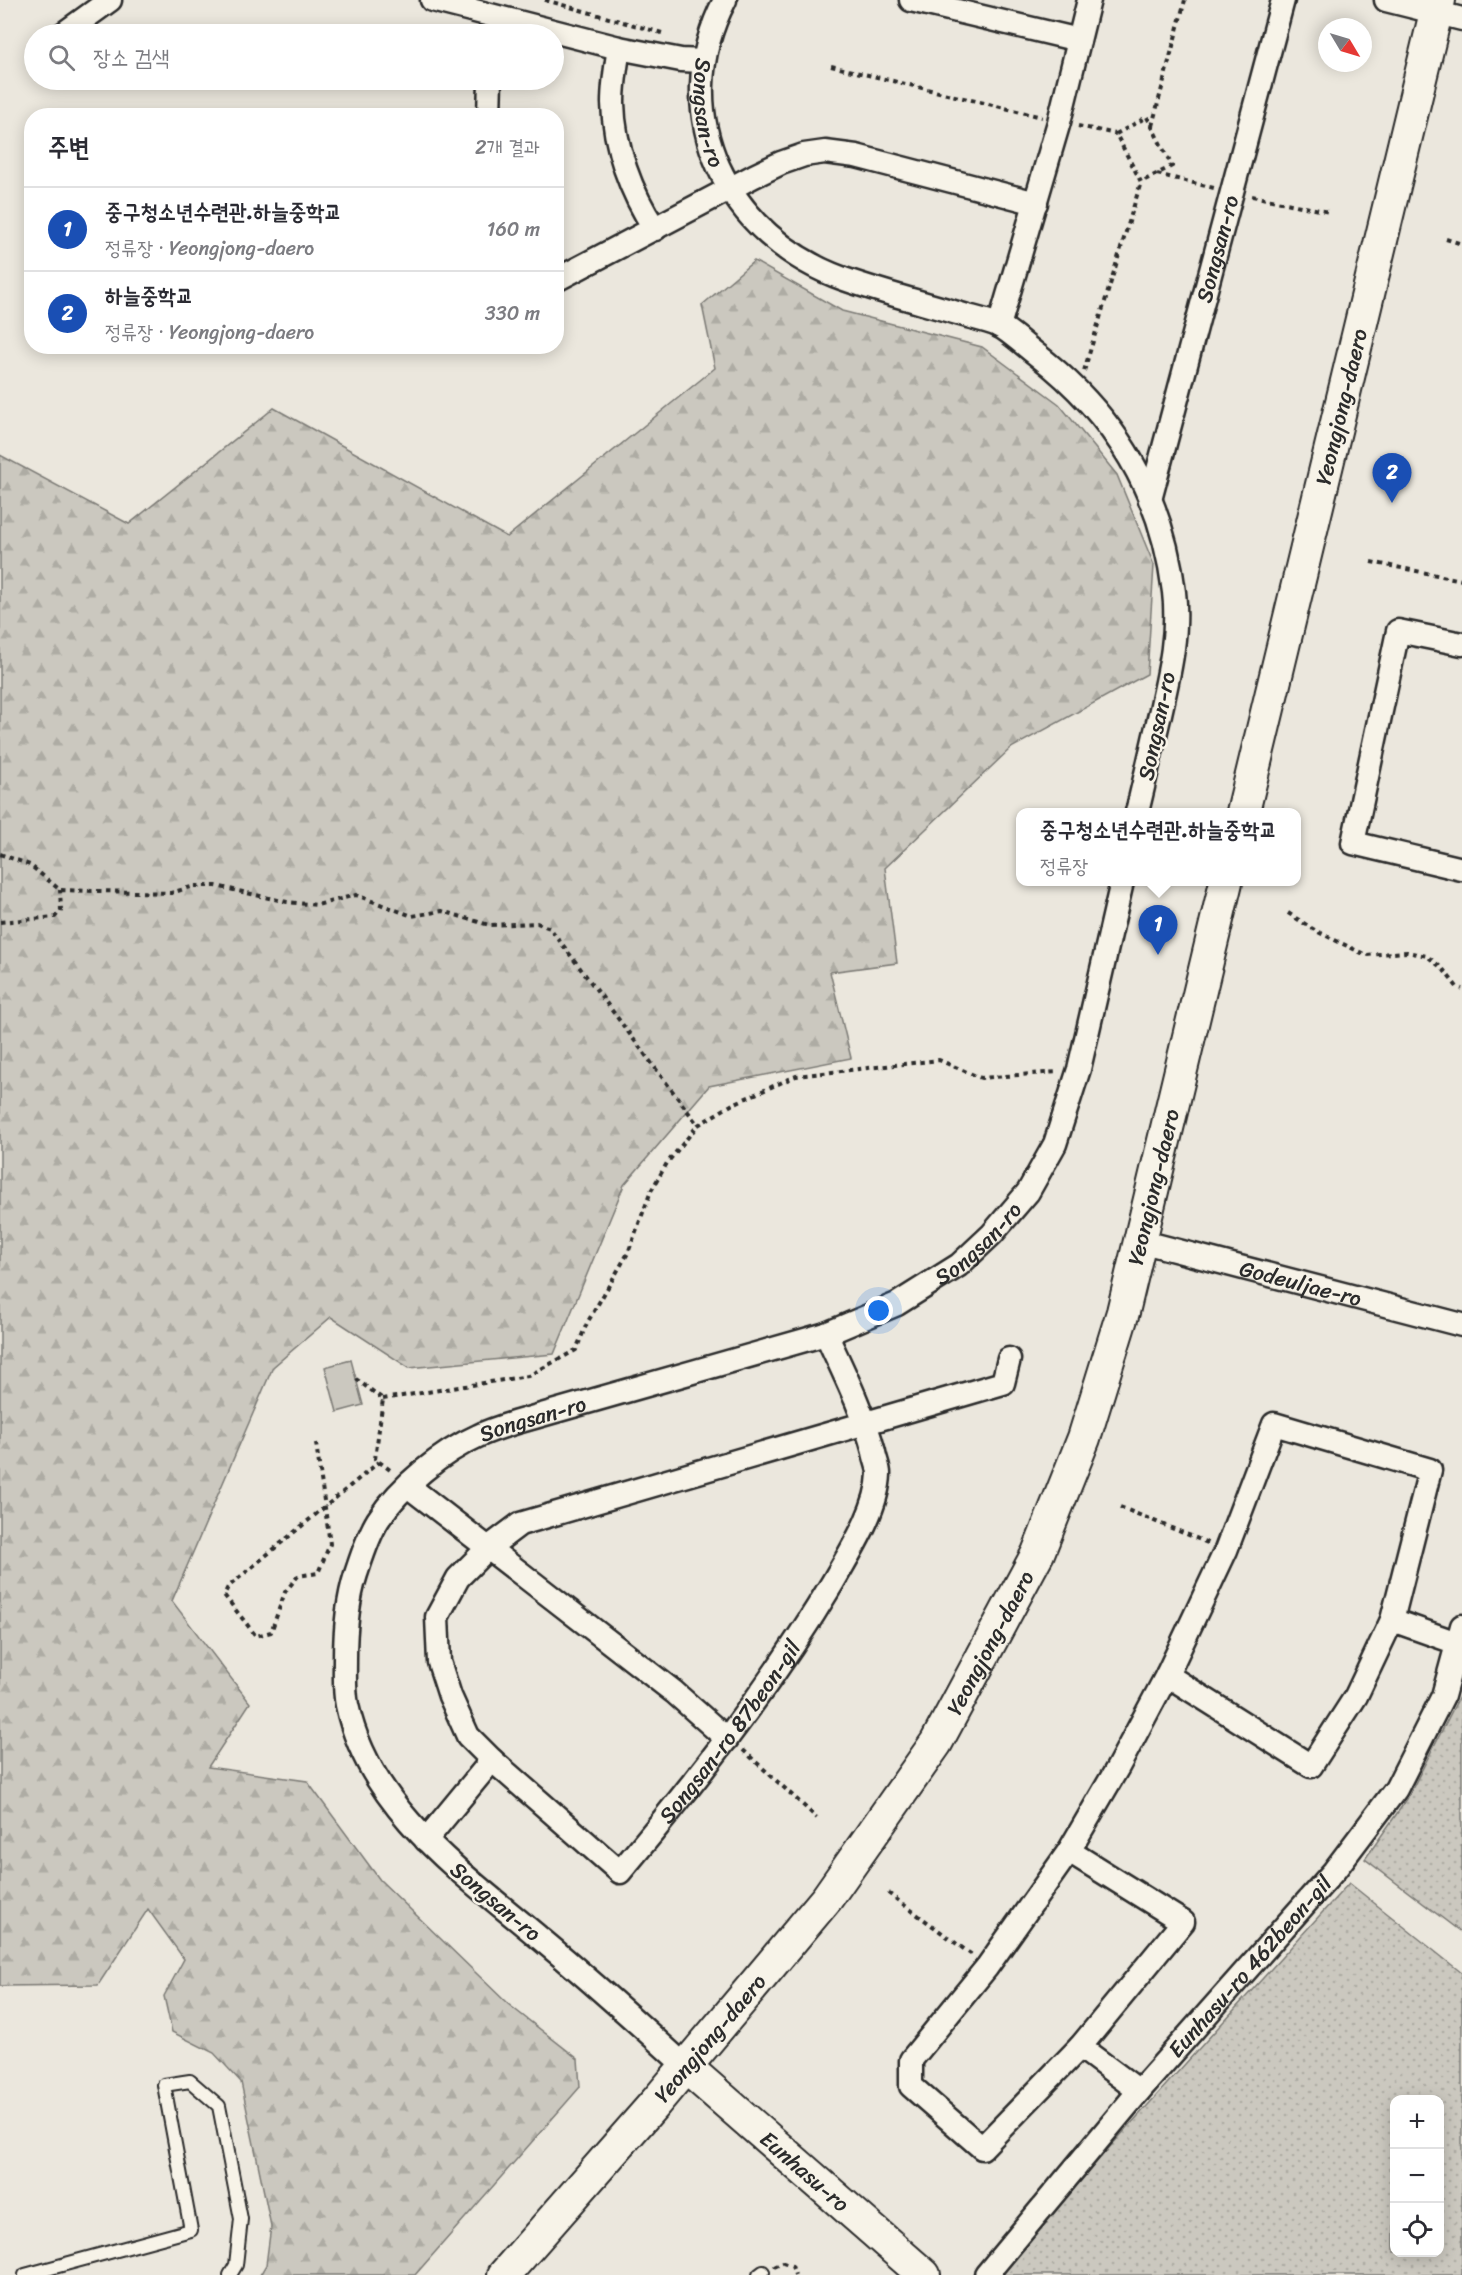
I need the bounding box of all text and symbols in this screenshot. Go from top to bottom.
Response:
north arrow [1318,18,1372,72]
search box [24,24,564,90]
text: 장소 검색 [93,38,170,77]
icon: search [45,41,78,74]
street label: Songsan-ro [682,56,736,174]
text: 주변 [48,124,90,170]
text: 2개 결과 [475,130,540,165]
street label: Songsan-ro [1184,191,1250,307]
text: 중구청소년수련관.하늘중학교 [105,192,342,231]
text: 1 [63,212,72,247]
text: 160 m [487,212,540,247]
text: 정류장 · Yeongjong-daero [105,231,314,266]
text: 하늘중학교 [105,276,194,315]
text: 2 [62,296,73,331]
text: 330 m [485,296,540,331]
text: 정류장 · Yeongjong-daero [105,315,314,350]
street label: Yeongjong-daero [1304,324,1379,489]
pin: 2 [1372,454,1412,503]
street label: Songsan-ro [1126,668,1187,784]
popup [1016,808,1301,886]
text: 중구청소년수련관.하늘중학교 [1040,810,1277,849]
text: 정류장 [1040,849,1088,884]
pin: 1 [1138,906,1178,955]
street label: Yeongjong-daero [1116,1105,1191,1269]
street label: Songsan-ro [926,1193,1032,1296]
street label: Godeuljae-ro [1235,1249,1366,1318]
your location [864,1296,893,1325]
street label: Songsan-ro [473,1384,591,1453]
street label: Yeongjong-daero [935,1563,1045,1722]
street label: Songsan-ro 87beon-gil [648,1631,812,1833]
street label: Songsan-ro [441,1851,550,1952]
street label: Eunhasu-ro 462beon-gil [1158,1866,1343,2067]
street label: Yeongjong-daero [644,1964,776,2112]
map controls [1390,2095,1444,2257]
button: + [1390,2095,1444,2149]
street label: Eunhasu-ro [751,2121,859,2222]
button: − [1390,2149,1444,2203]
button: locate [1390,2203,1444,2257]

